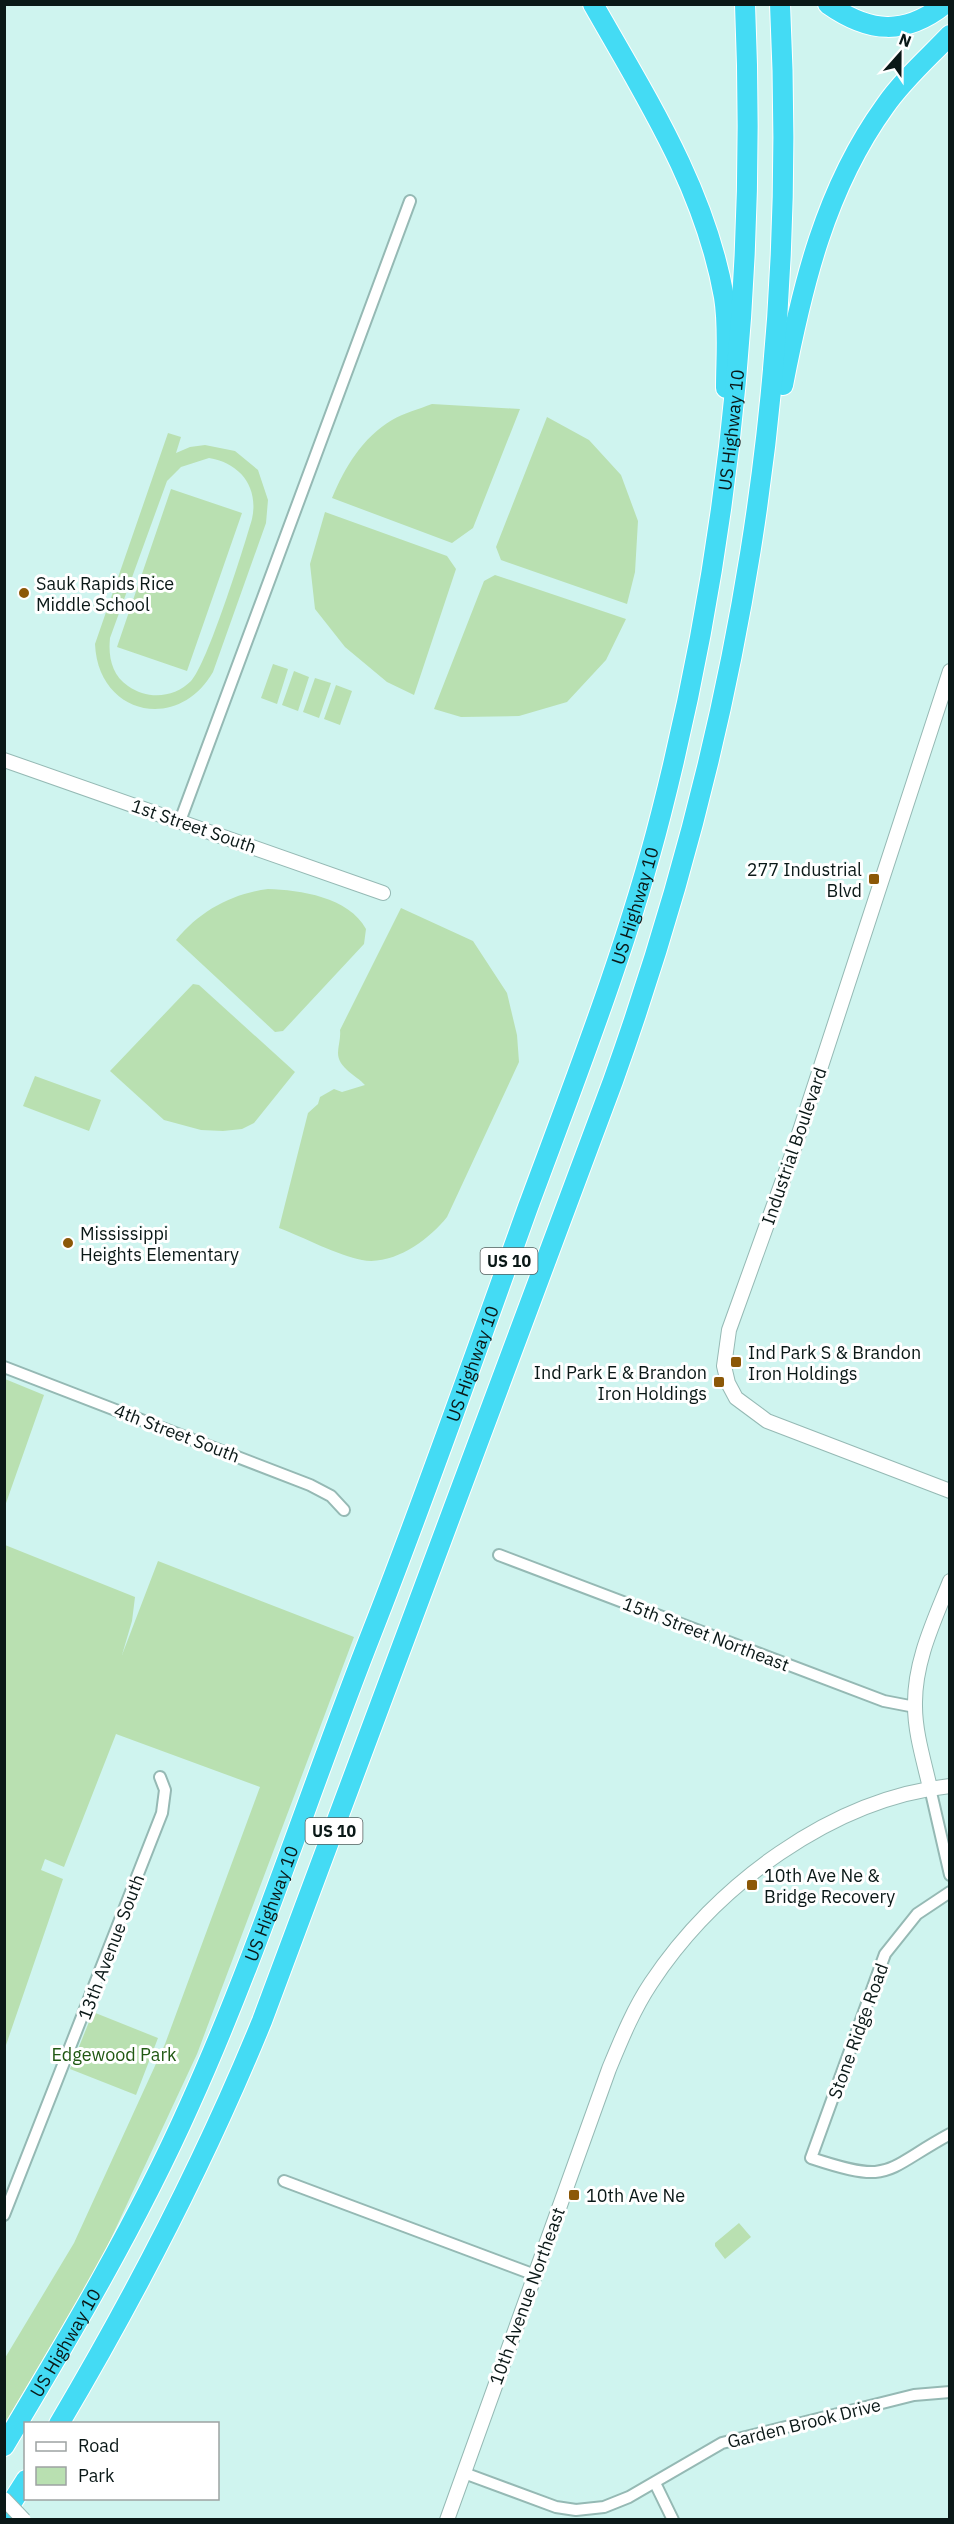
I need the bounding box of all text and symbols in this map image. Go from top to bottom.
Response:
north arrow [870,24,930,84]
text: N [896,29,914,51]
street label: US Highway 10 [712,368,749,492]
place label: Sauk Rapids Rice Middle School [36,572,174,616]
marker: Sauk Rapids Rice Middle School [17,586,31,600]
street label: 1st Street South [128,794,260,858]
street label: US Highway 10 [605,844,663,967]
place label: 277 Industrial Blvd [747,858,862,902]
marker: 277 Industrial Blvd [867,872,881,886]
street label: Industrial Boulevard [756,1064,832,1228]
place label: Mississippi Heights Elementary [80,1222,239,1266]
marker: Mississippi Heights Elementary [61,1236,75,1250]
road number: US 10 [480,1248,538,1274]
street label: US Highway 10 [440,1302,503,1425]
place label: Ind Park S & Brandon Iron Holdings [748,1341,921,1385]
marker: Ind Park S & Brandon Iron Holdings [729,1355,743,1369]
place label: Ind Park E & Brandon Iron Holdings [534,1361,707,1405]
marker: Ind Park E & Brandon Iron Holdings [712,1375,726,1389]
street label: 4th Street South [111,1399,243,1467]
street label: 15th Street Northeast [619,1592,793,1676]
road number: US 10 [306,1818,362,1844]
street label: US Highway 10 [239,1842,303,1964]
place label: 10th Ave Ne & Bridge Recovery [764,1864,895,1908]
street label: 13th Avenue South [73,1871,149,2023]
marker: 10th Ave Ne & Bridge Recovery [745,1878,759,1892]
street label: Stone Ridge Road [823,1960,893,2102]
park label: Edgewood Park [52,2043,177,2066]
place label: 10th Ave Ne [586,2184,685,2207]
marker: 10th Ave Ne [567,2188,581,2202]
street label: 10th Avenue Northeast [484,2204,570,2388]
street label: US Highway 10 [24,2284,105,2401]
street label: Garden Brook Drive [725,2393,883,2453]
legend [24,2422,219,2500]
text: Road [78,2434,119,2457]
text: Park [78,2464,115,2487]

